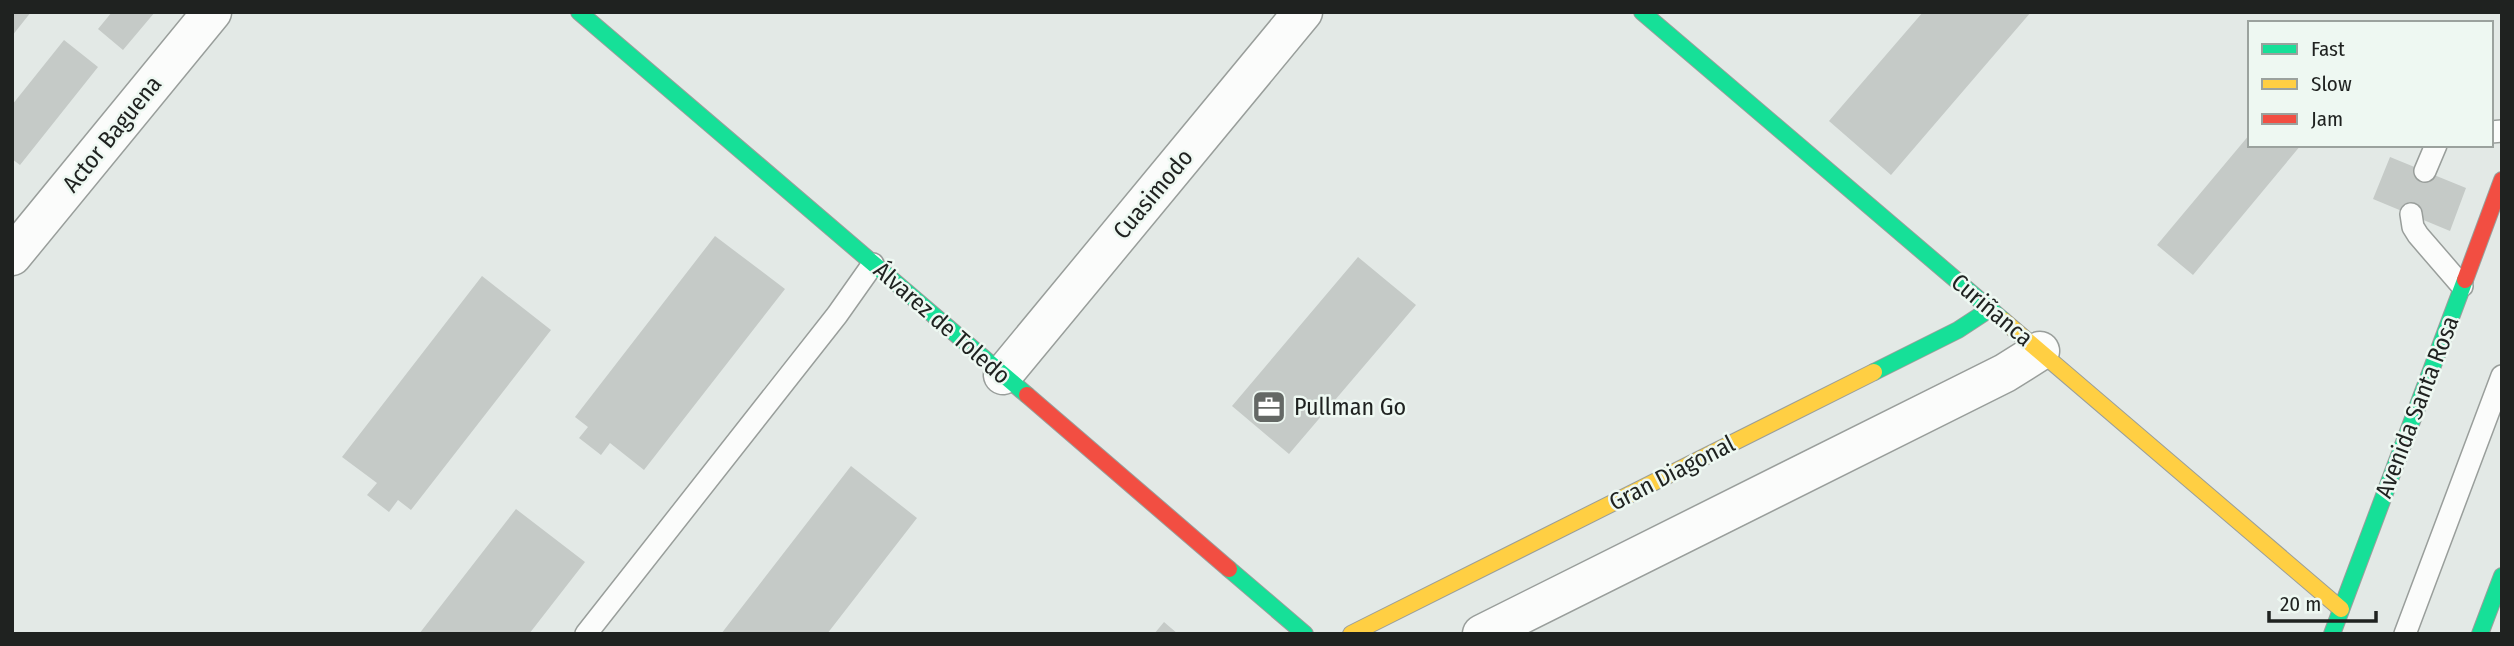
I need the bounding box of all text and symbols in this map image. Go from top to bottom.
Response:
legend [2248,21,2493,147]
text: Fast [2311,36,2345,62]
street label: Actor Baguena [57,70,167,198]
text: Slow [2311,71,2352,97]
text: Jam [2311,106,2343,132]
street label: Cuasimodo [1107,143,1199,245]
street label: Álvarez de Toledo [868,255,1017,390]
street label: Curiñanca [1946,268,2038,352]
street label: Avenida Santa Rosa [2369,312,2465,502]
office icon: Pullman Go [1250,388,1288,426]
place label: Pullman Go [1294,393,1406,421]
street label: Gran Diagonal [1605,429,1739,517]
scale bar [2269,580,2376,624]
text: 20 m [2280,591,2321,617]

